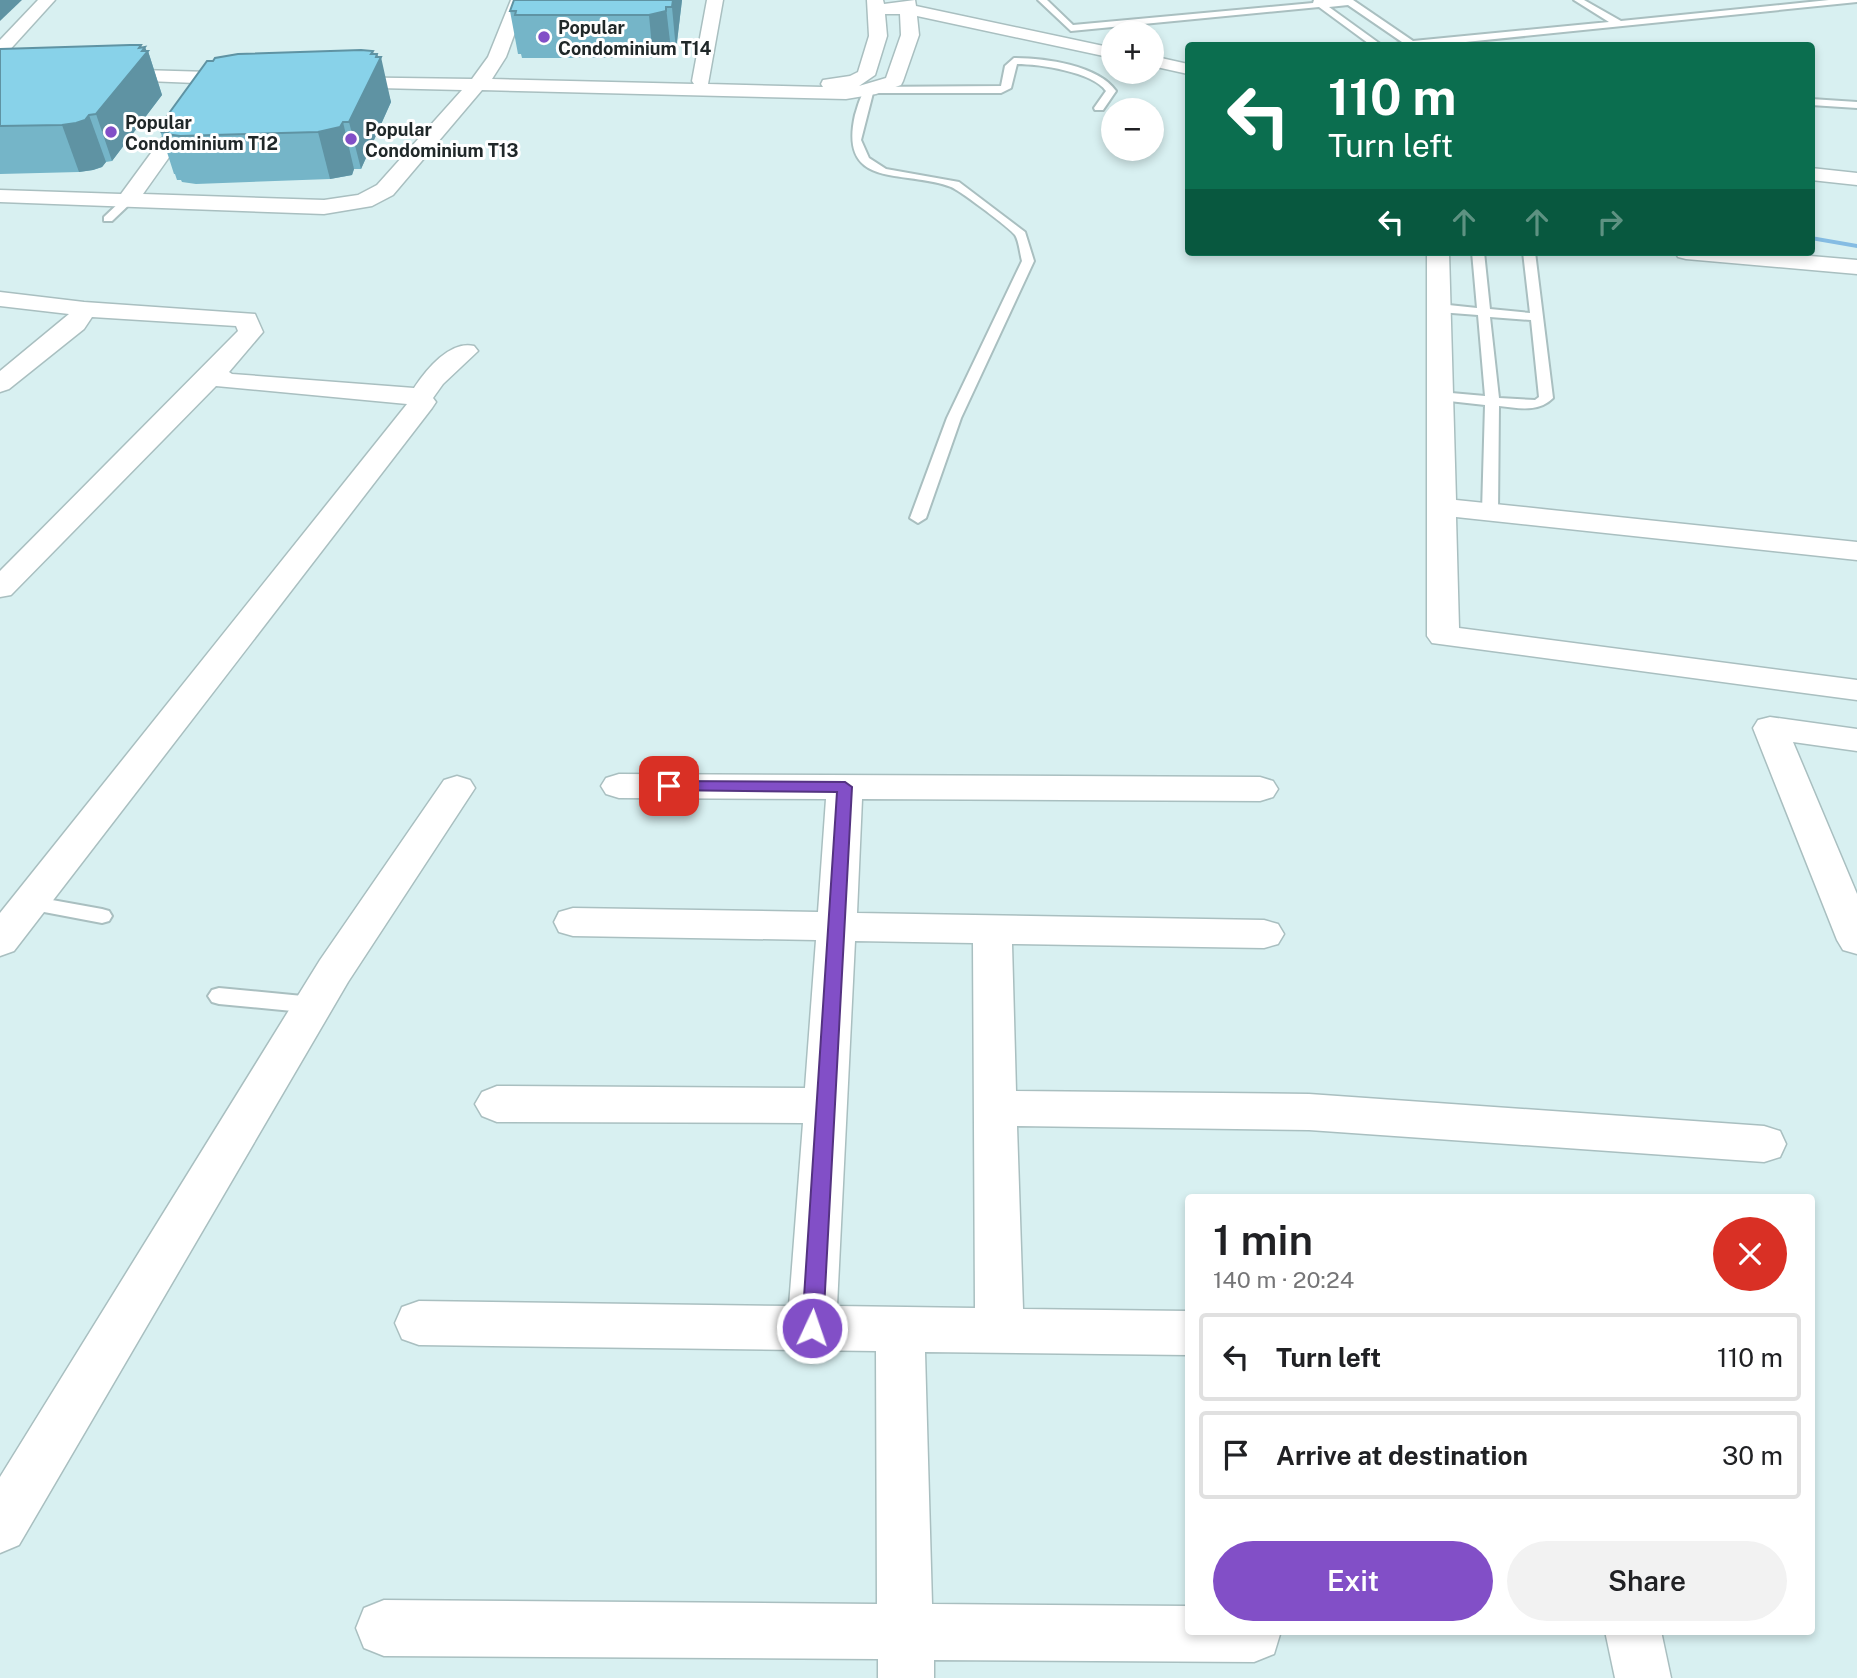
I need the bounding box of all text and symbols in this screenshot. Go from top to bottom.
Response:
place label: Popular Condominium T14 [558,17,712,59]
map controls [1101,21,1164,161]
button: + [1101,21,1164,84]
marker: Popular Condominium T14 [536,29,552,45]
text: 110 m [1328,68,1456,126]
icon: left [1213,70,1304,161]
button: − [1101,98,1164,161]
place label: Popular Condominium T12 [125,112,278,154]
place label: Popular Condominium T13 [365,119,519,161]
marker: Popular Condominium T12 [103,124,119,140]
text: Turn left [1328,127,1453,164]
marker: Popular Condominium T13 [343,131,359,147]
icon: left [1372,203,1410,241]
icon: ahead [1445,203,1483,241]
icon: ahead [1518,203,1556,241]
icon: right [1591,203,1629,241]
pin [639,756,699,816]
icon: arrive [650,767,688,805]
text: 1 min [1213,1215,1313,1264]
button: close [1713,1217,1787,1291]
text: 140 m · 20:24 [1213,1266,1354,1293]
position arrow [775,1291,849,1365]
icon: left [1217,1338,1255,1376]
text: Turn left [1276,1342,1381,1373]
text: 110 m [1717,1342,1783,1373]
icon: arrive [1217,1436,1255,1474]
text: Arrive at destination [1276,1440,1528,1471]
text: 30 m [1722,1440,1783,1471]
button: Exit [1213,1541,1493,1621]
button: Share [1507,1541,1787,1621]

